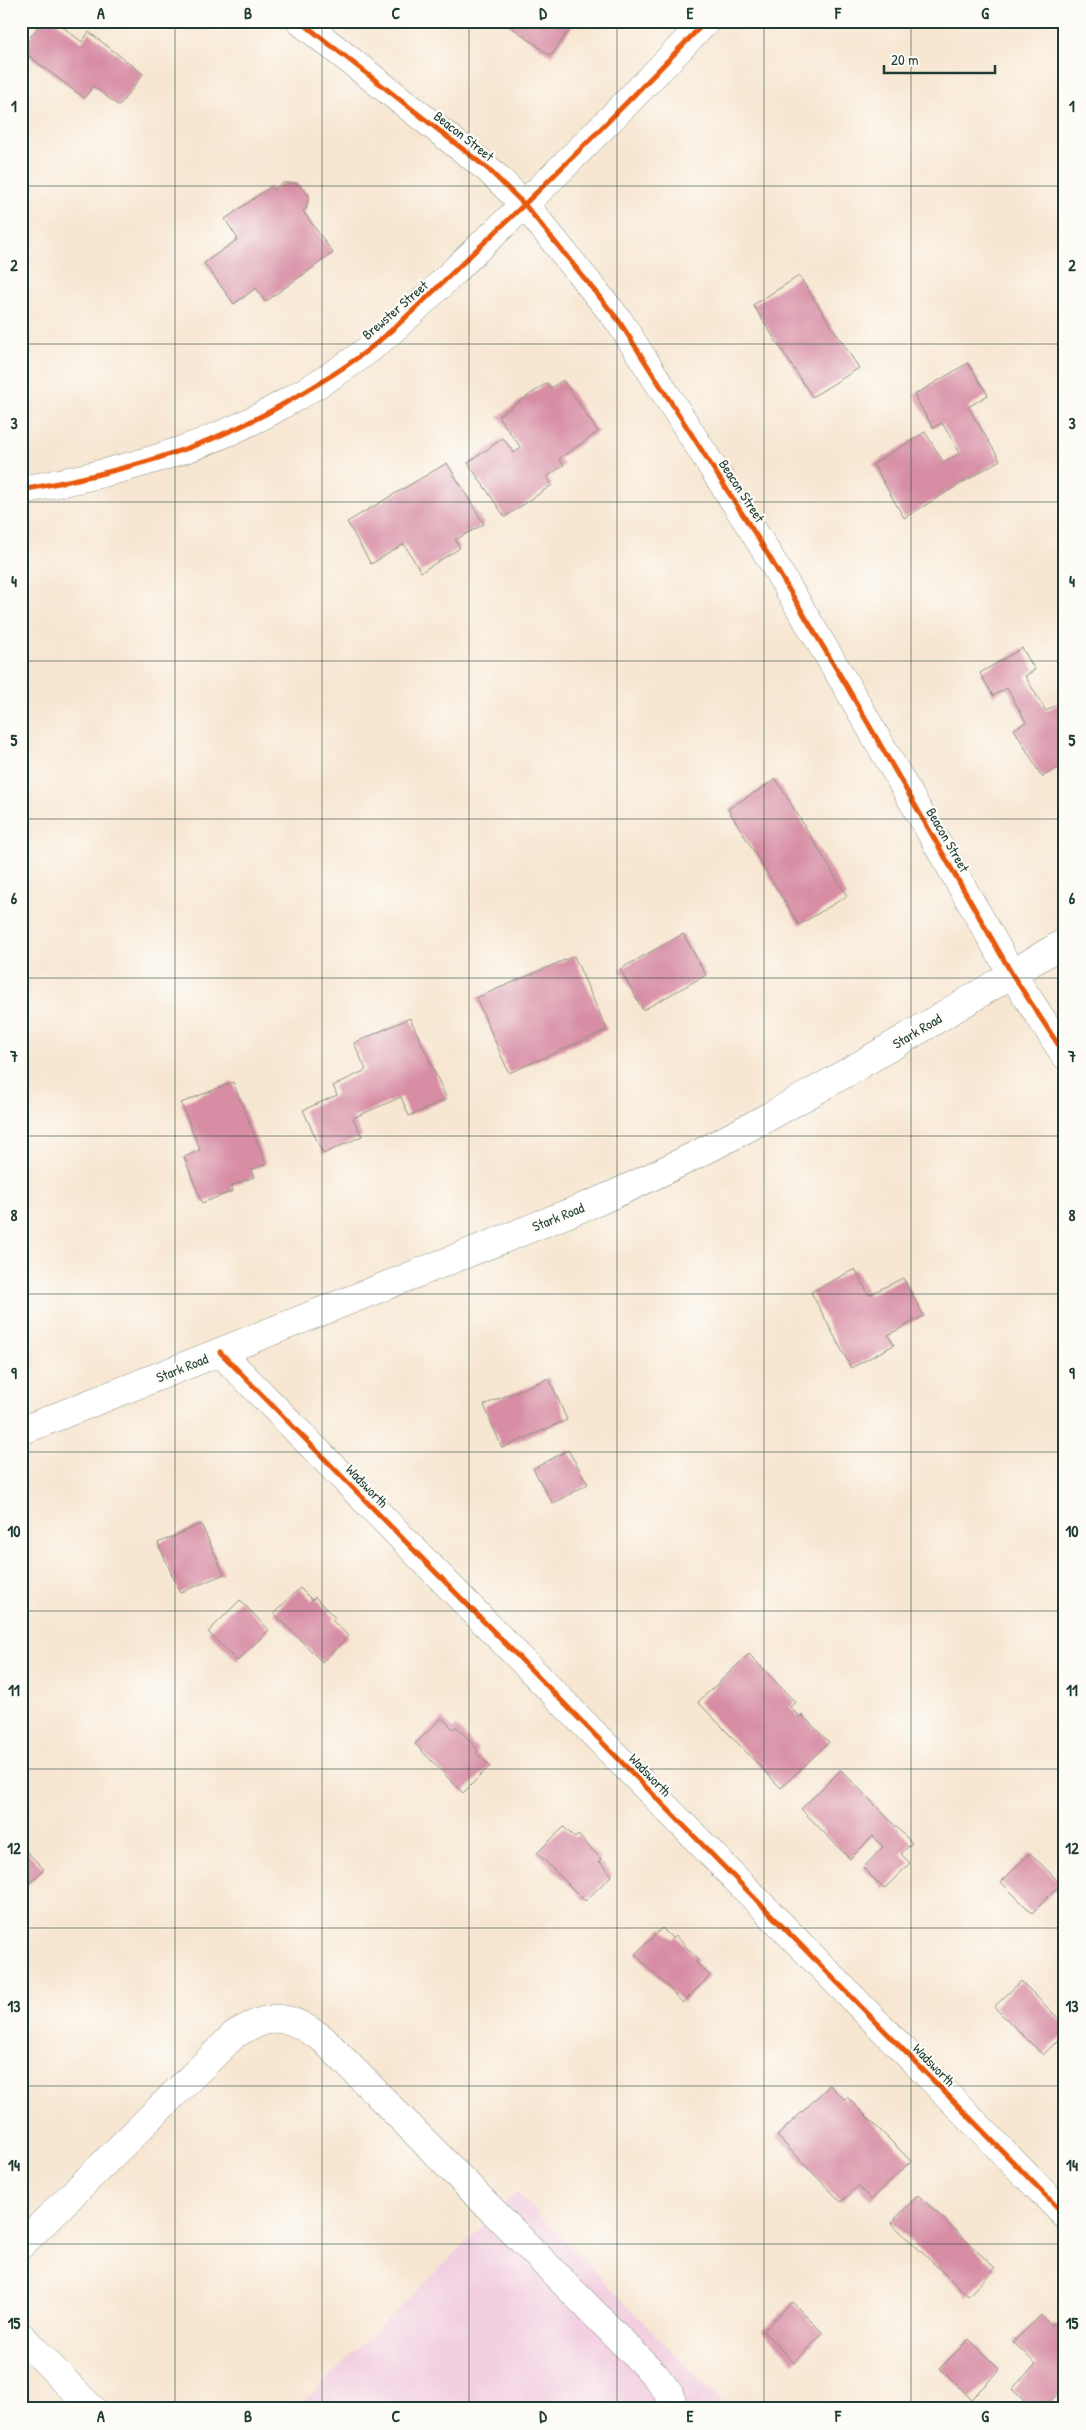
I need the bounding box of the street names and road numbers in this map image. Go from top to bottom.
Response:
street label: Beacon Street [430,106,498,165]
street label: Brewster Street [358,276,432,344]
street label: Beacon Street [715,456,770,526]
street label: Beacon Street [922,804,975,876]
street label: Stark Road [889,1008,945,1053]
street label: Stark Road [529,1197,587,1235]
street label: Stark Road [153,1348,211,1386]
street label: Wadsworth [342,1460,393,1511]
street label: Wadsworth [625,1749,676,1800]
street label: Wadsworth [909,2039,960,2090]

